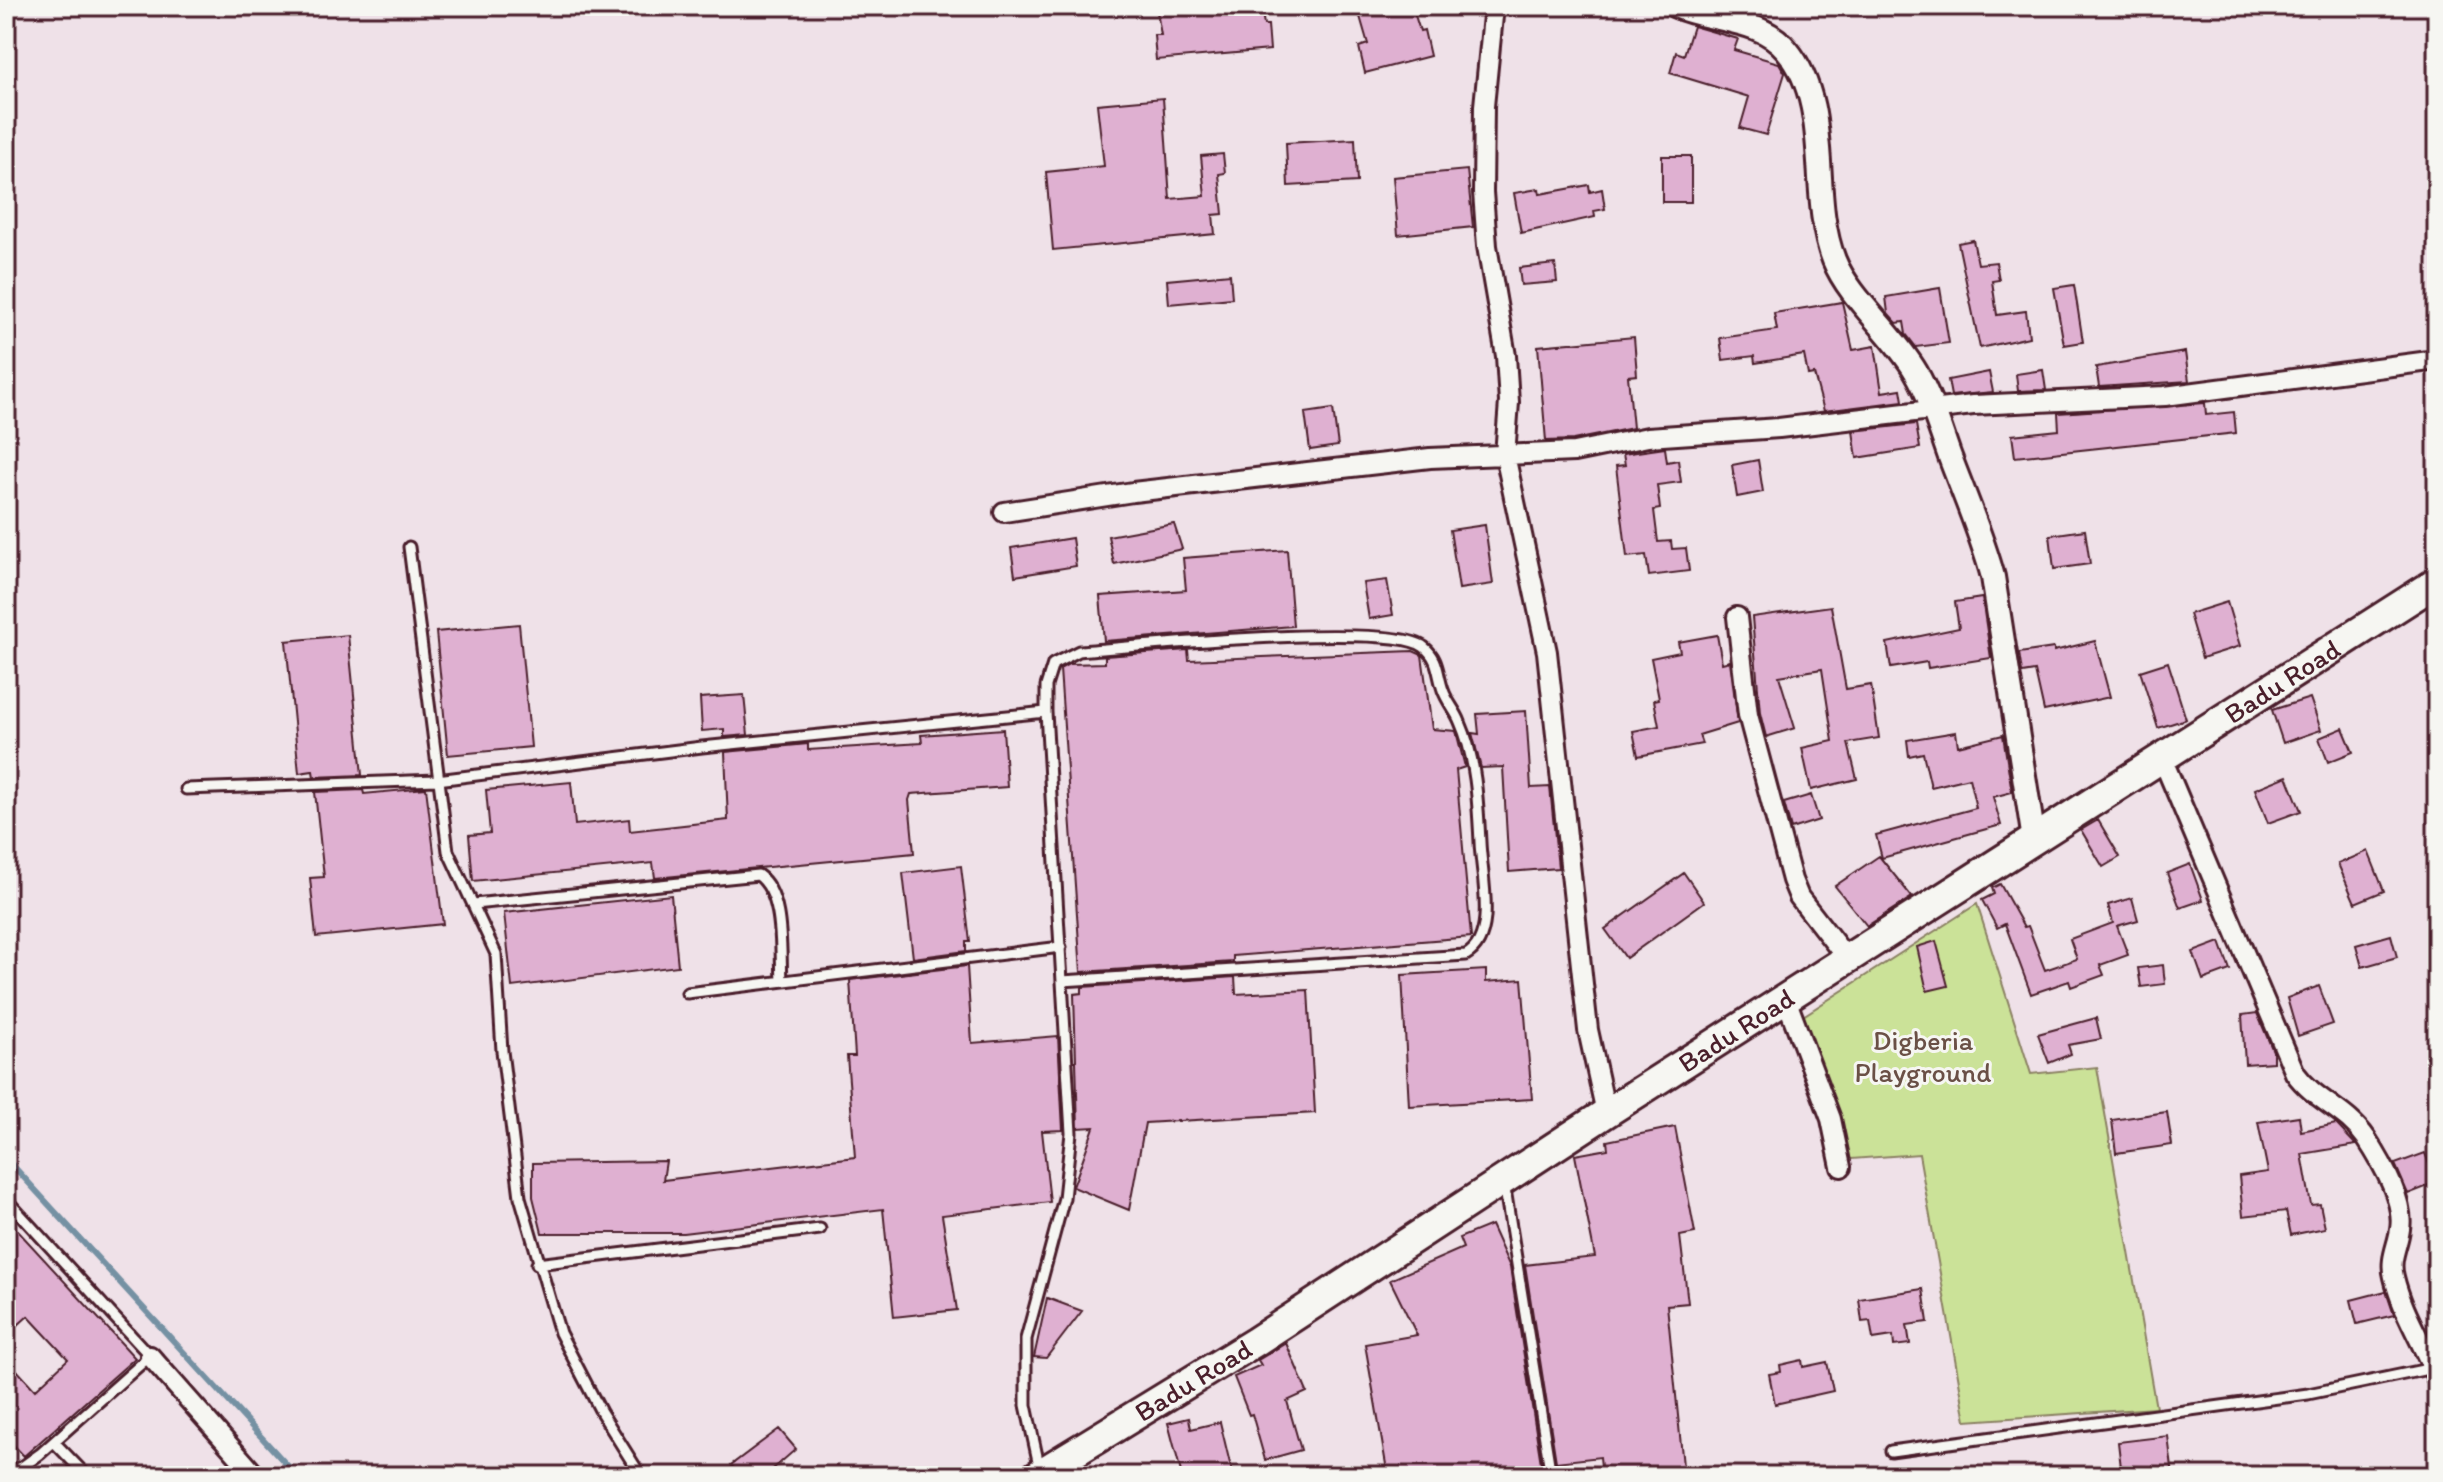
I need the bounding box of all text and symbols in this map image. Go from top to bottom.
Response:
street label: Badu Road [2218,631,2346,731]
street label: Badu Road [1672,980,1800,1080]
park label: Digberia Playground [1854,1023,1992,1089]
street label: Badu Road [1128,1331,1258,1429]

